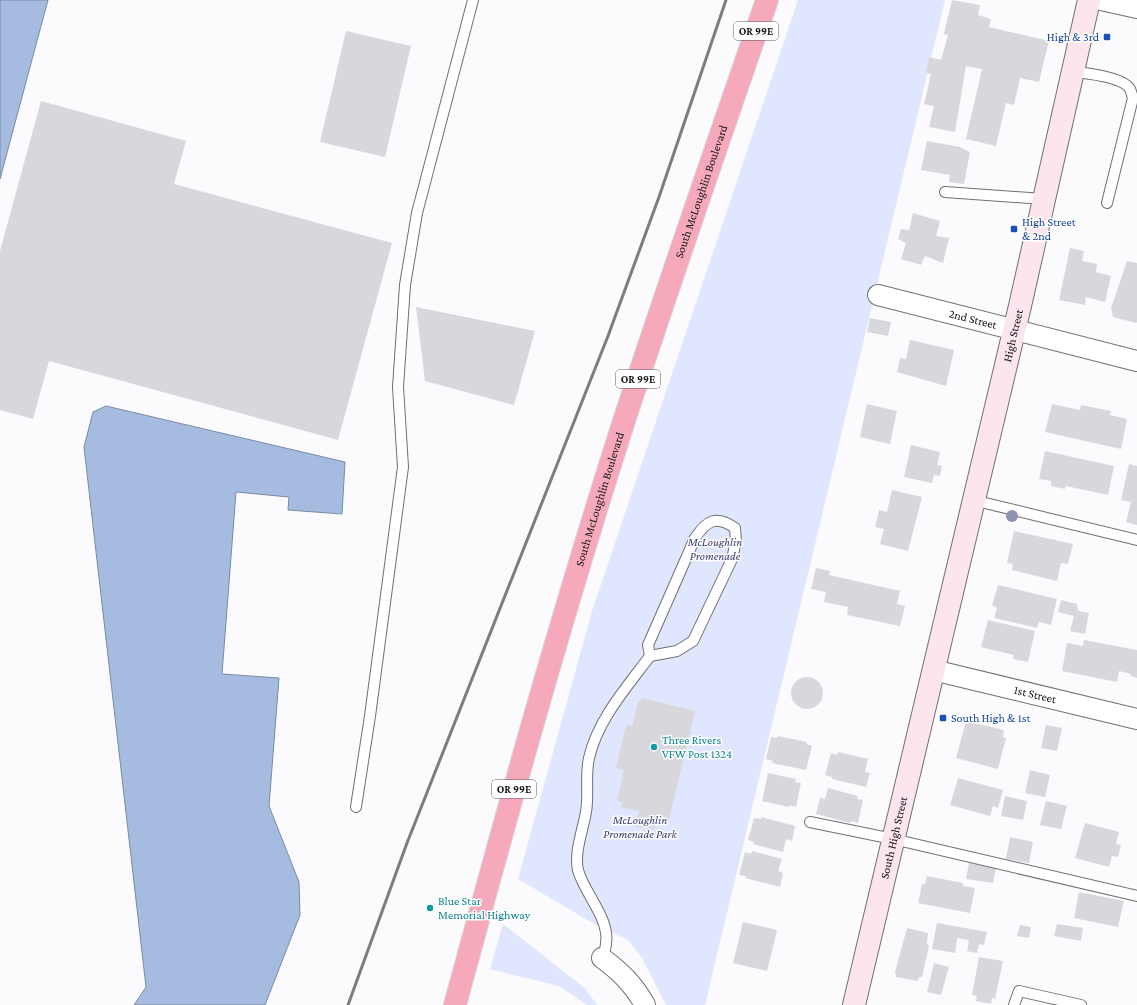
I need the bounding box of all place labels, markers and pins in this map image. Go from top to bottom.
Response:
place label: High & 3rd [1047,30,1100,44]
marker: High & 3rd [1102,32,1112,42]
place label: High Street & 2nd [1022,215,1077,243]
marker: High Street & 2nd [1009,224,1019,234]
place label: South High & 1st [951,711,1031,725]
marker: South High & 1st [938,713,948,723]
place label: Three Rivers VFW Post 1324 [662,733,732,761]
marker: Three Rivers VFW Post 1324 [649,742,659,752]
place label: Blue Star Memorial Highway [438,894,531,922]
marker: Blue Star Memorial Highway [425,903,435,913]

